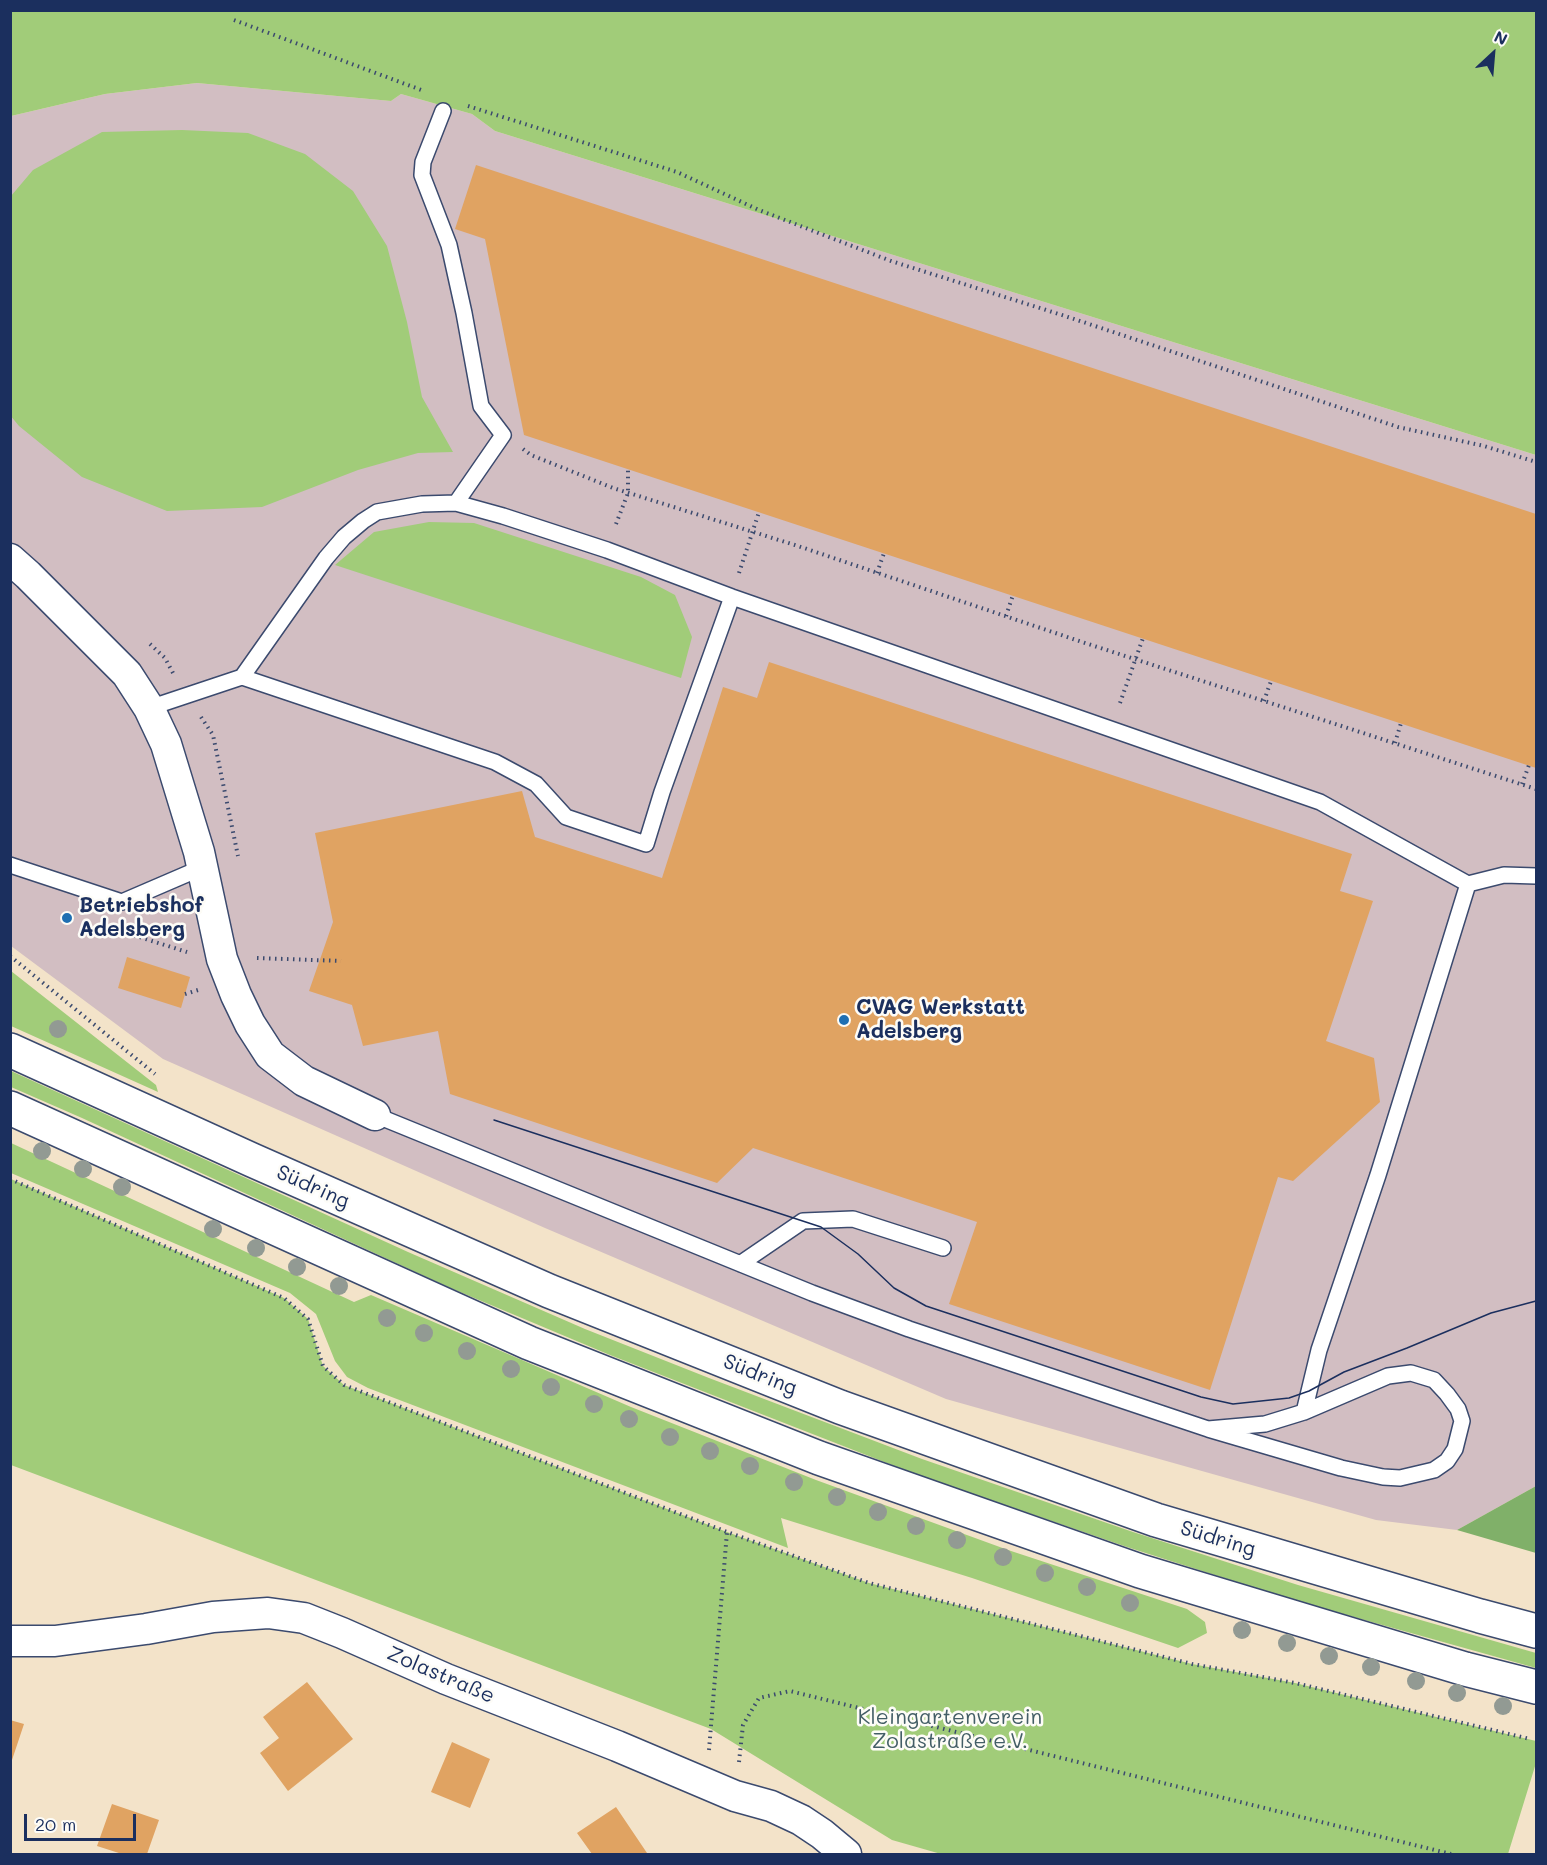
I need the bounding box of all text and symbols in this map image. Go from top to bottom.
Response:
north arrow [1463,24,1523,84]
text: N [1491,25,1511,49]
place label: Betriebshof Adelsberg [79,893,203,943]
marker: Betriebshof Adelsberg [60,911,74,925]
place label: CVAG Werkstatt Adelsberg [856,995,1025,1045]
marker: CVAG Werkstatt Adelsberg [837,1013,851,1027]
street label: Südring [273,1160,353,1214]
street label: Südring [719,1349,801,1401]
street label: Südring [1177,1516,1259,1562]
street label: Zolastraße [383,1641,499,1709]
park label: Kleingartenverein Zolastraße e.V. [858,1705,1042,1755]
scale bar [27,1802,140,1840]
text: 20 m [35,1812,76,1836]

